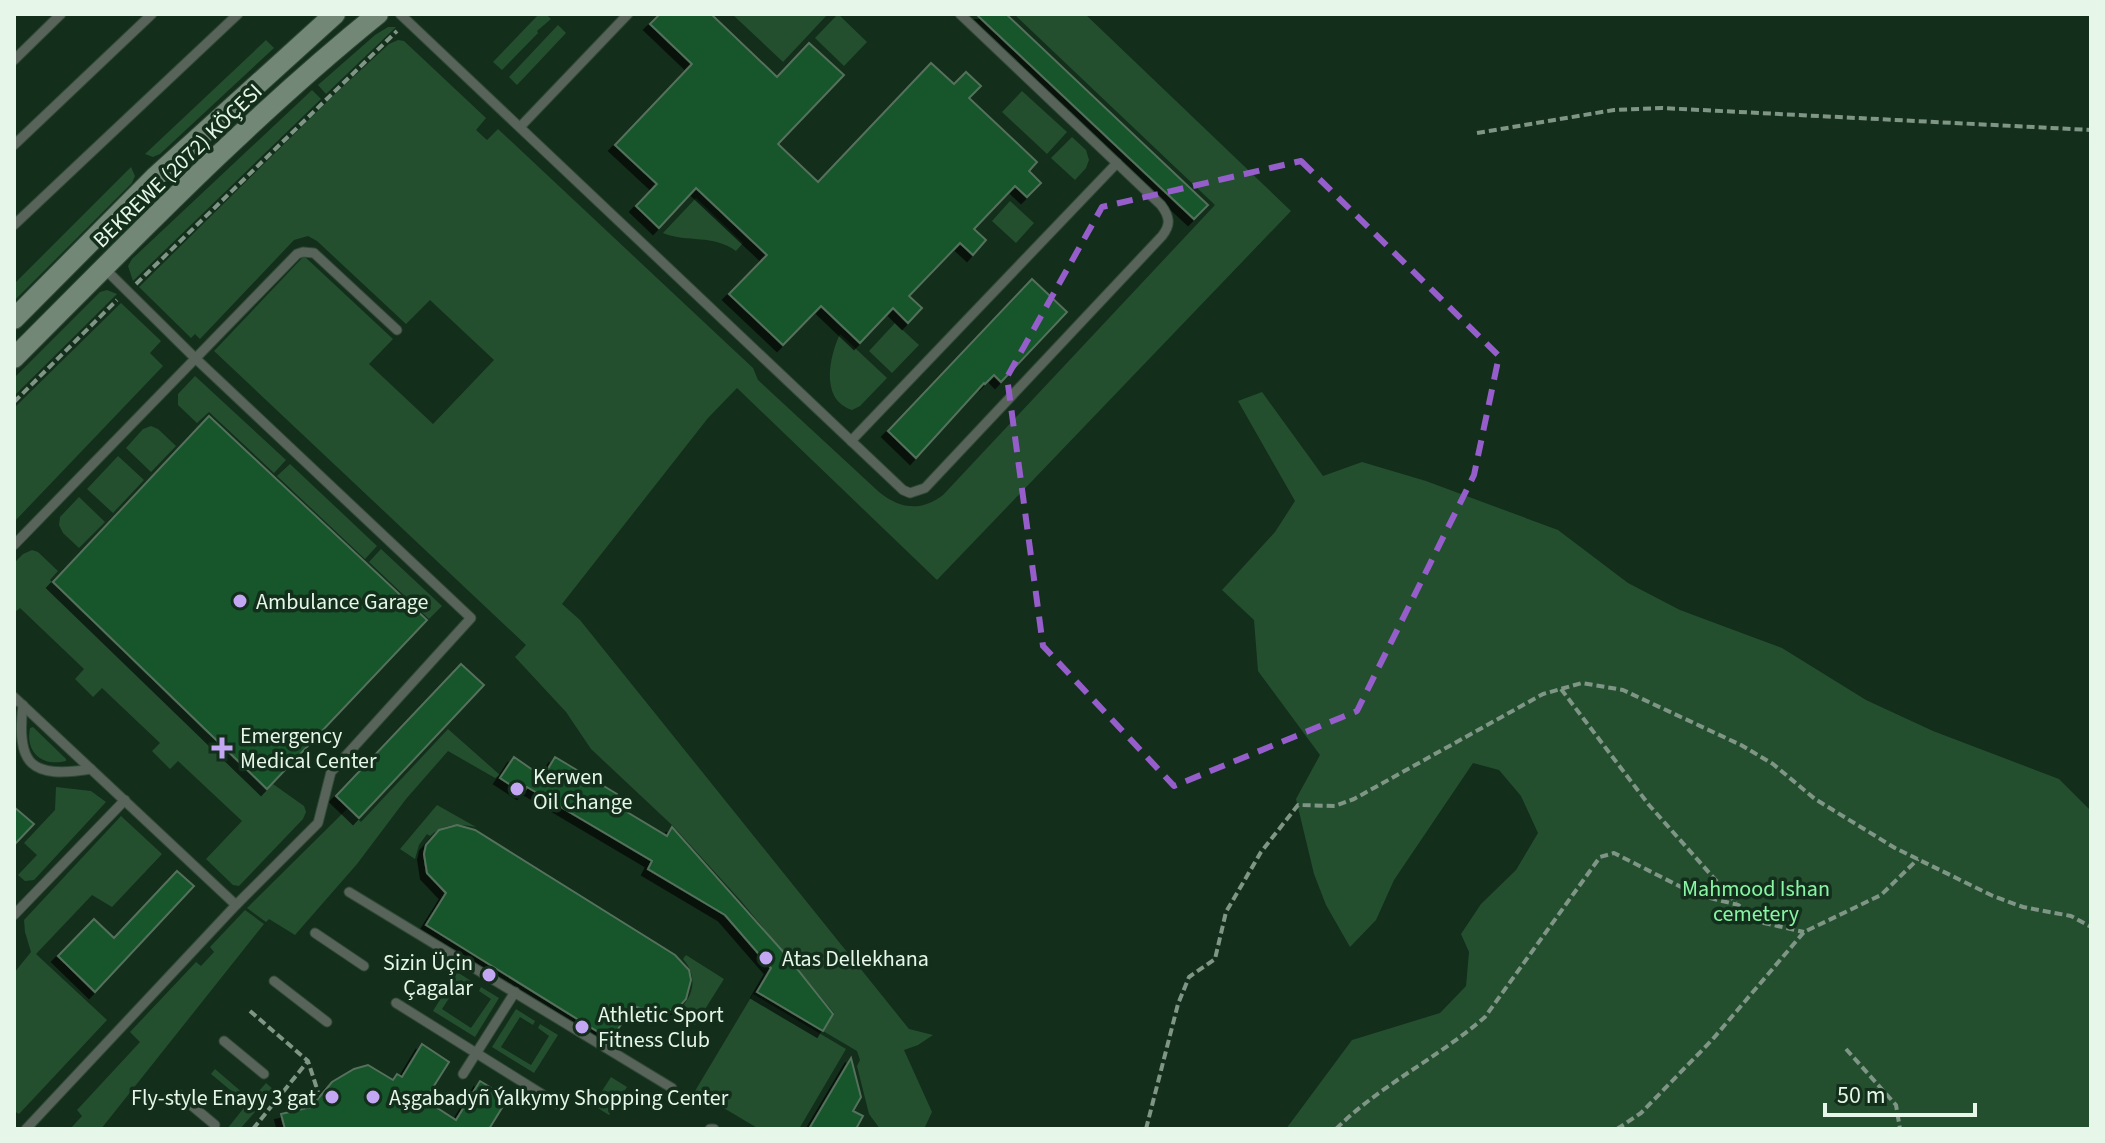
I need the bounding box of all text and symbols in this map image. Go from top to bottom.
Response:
street label: BEKREWE (2072) KÖÇESI [86,76,270,255]
place label: Ambulance Garage [256,586,429,618]
marker: Ambulance Garage [231,592,249,610]
place label: Emergency Medical Center [240,720,377,777]
marker: Emergency Medical Center [211,737,233,759]
place label: Kerwen Oil Change [533,761,632,818]
marker: Kerwen Oil Change [508,780,526,798]
park label: Mahmood Ishan cemetery [1682,873,1830,930]
place label: Atas Dellekhana [782,943,929,975]
place label: Sizin Üçin Çagalar [383,947,473,1004]
marker: Atas Dellekhana [757,949,775,967]
marker: Sizin Üçin Çagalar [480,966,498,984]
place label: Athletic Sport Fitness Club [598,999,724,1056]
marker: Athletic Sport Fitness Club [573,1018,591,1036]
scale bar [1825,1067,1975,1117]
text: 50 m [1837,1078,1886,1113]
place label: Fly-style Enayy 3 gat [131,1082,317,1114]
place label: Aşgabadyñ Ýalkymy Shopping Center [389,1082,729,1114]
marker: Fly-style Enayy 3 gat [323,1088,341,1106]
marker: Aşgabadyñ Ýalkymy Shopping Center [364,1088,382,1106]

